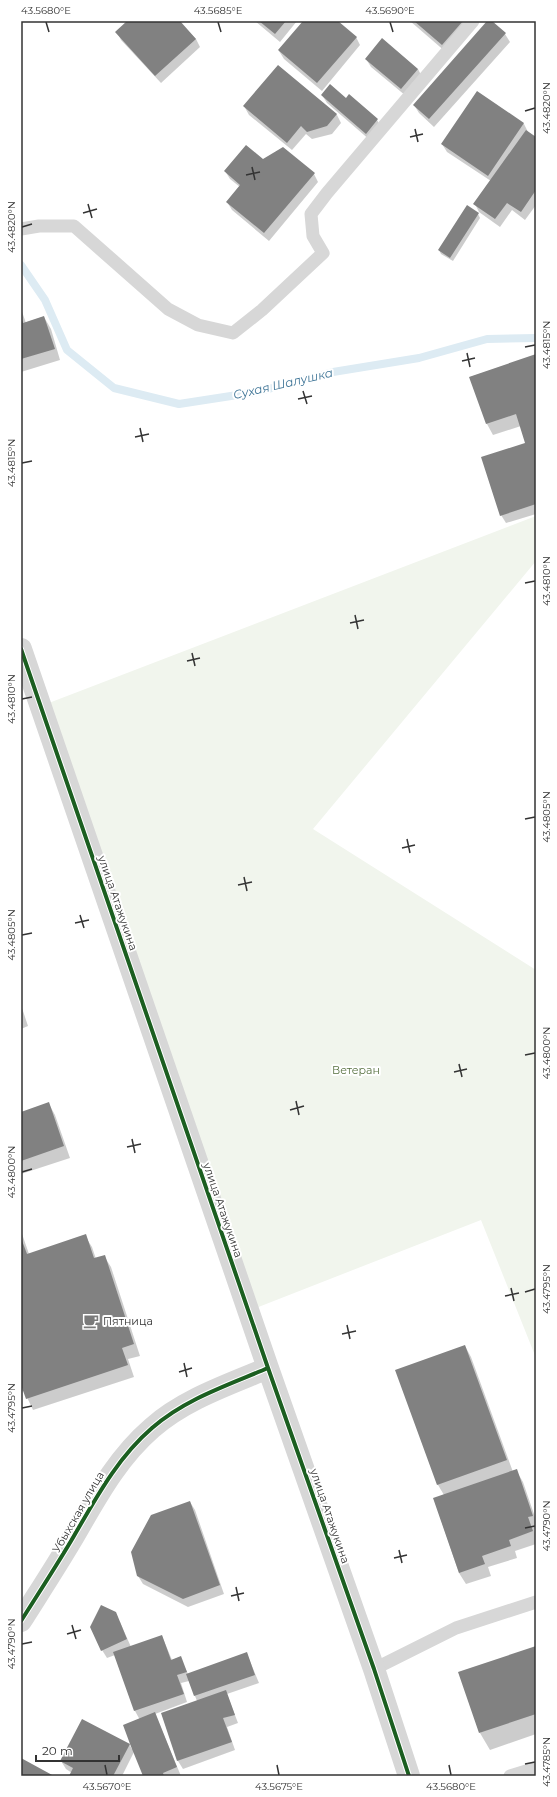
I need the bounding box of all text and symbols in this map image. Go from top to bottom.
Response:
text: 43.5680°E [21,4,71,17]
text: 43.5685°E [194,4,243,17]
text: 43.5690°E [365,4,415,17]
text: 43.4820°N [540,82,553,134]
text: 43.4820°N [5,201,18,253]
text: 43.4815°N [540,321,553,369]
water label: Сухая Шалушка [232,365,334,402]
text: 43.4815°N [5,439,18,487]
text: 43.4810°N [540,556,553,606]
text: 43.4810°N [5,674,18,724]
text: 43.4805°N [540,791,553,843]
street label: улица Атажукина [95,853,141,952]
text: 43.4805°N [5,909,18,961]
text: 43.4800°N [540,1027,553,1079]
park label: Ветеран [332,1063,380,1077]
text: 43.4800°N [5,1146,18,1198]
street label: улица Атажукина [200,1160,246,1259]
text: 43.4795°N [540,1264,553,1314]
cafe icon: Пятница [82,1312,100,1330]
place label: Пятница [103,1314,153,1328]
text: 43.4795°N [5,1383,18,1433]
street label: улица Атажукина [307,1466,353,1565]
street label: Убыхская улица [49,1469,107,1555]
text: 43.4790°N [540,1500,553,1552]
text: 43.4790°N [5,1618,18,1670]
scale bar [36,1737,119,1763]
text: 43.4785°N [540,1737,553,1787]
text: 20 m [42,1743,73,1758]
text: 43.5670°E [82,1780,132,1793]
text: 43.5675°E [255,1780,303,1793]
text: 43.5680°E [426,1780,476,1793]

